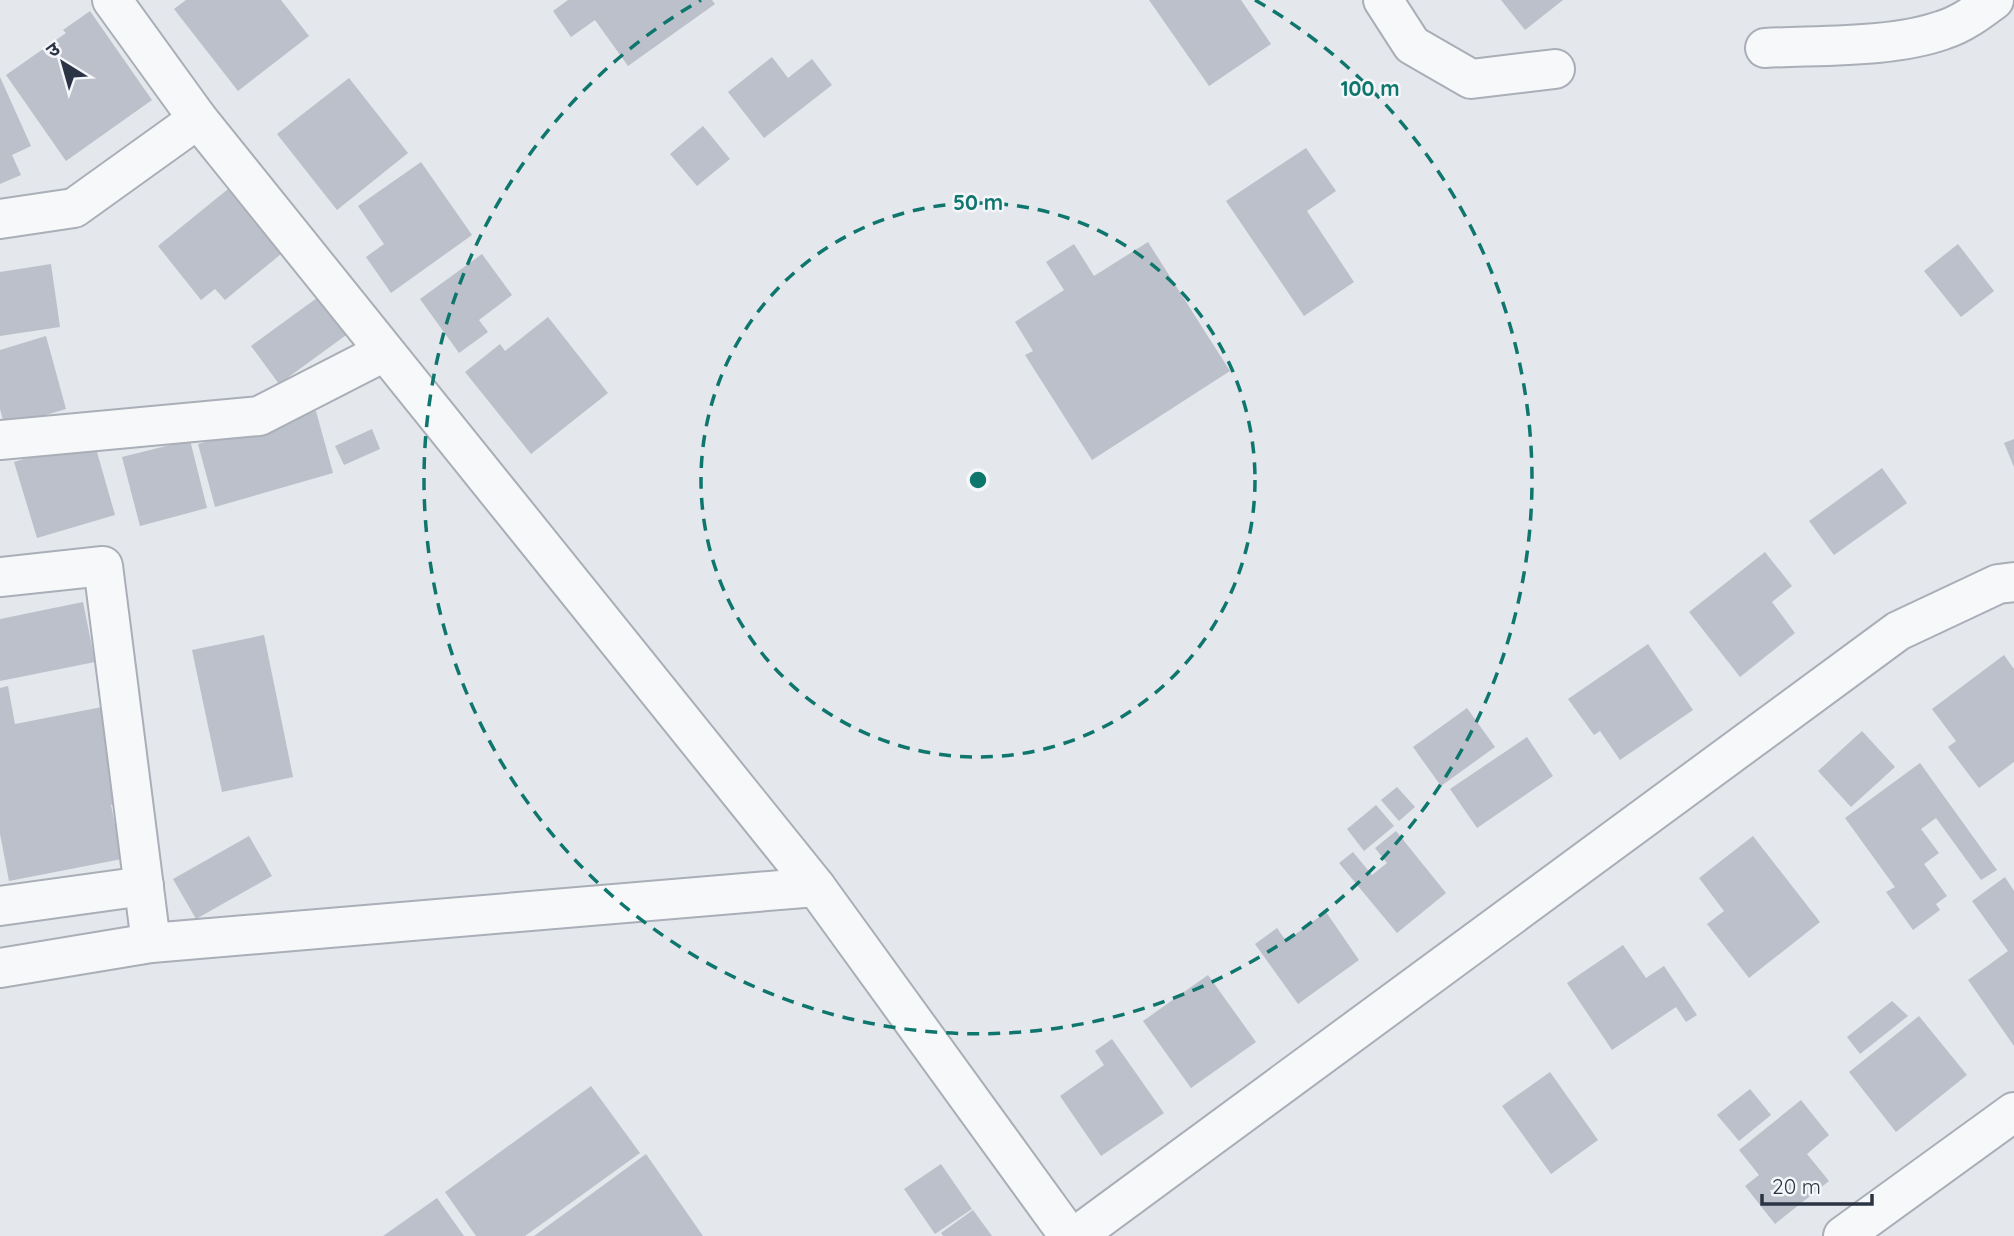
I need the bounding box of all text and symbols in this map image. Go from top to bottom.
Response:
north arrow [28,28,98,98]
text: उ [41,36,65,62]
text: 100 m [1340,75,1400,101]
text: 50 m [953,189,1003,215]
centre of rings [966,468,990,492]
scale bar [1762,1162,1872,1206]
text: 20 m [1772,1173,1821,1199]

